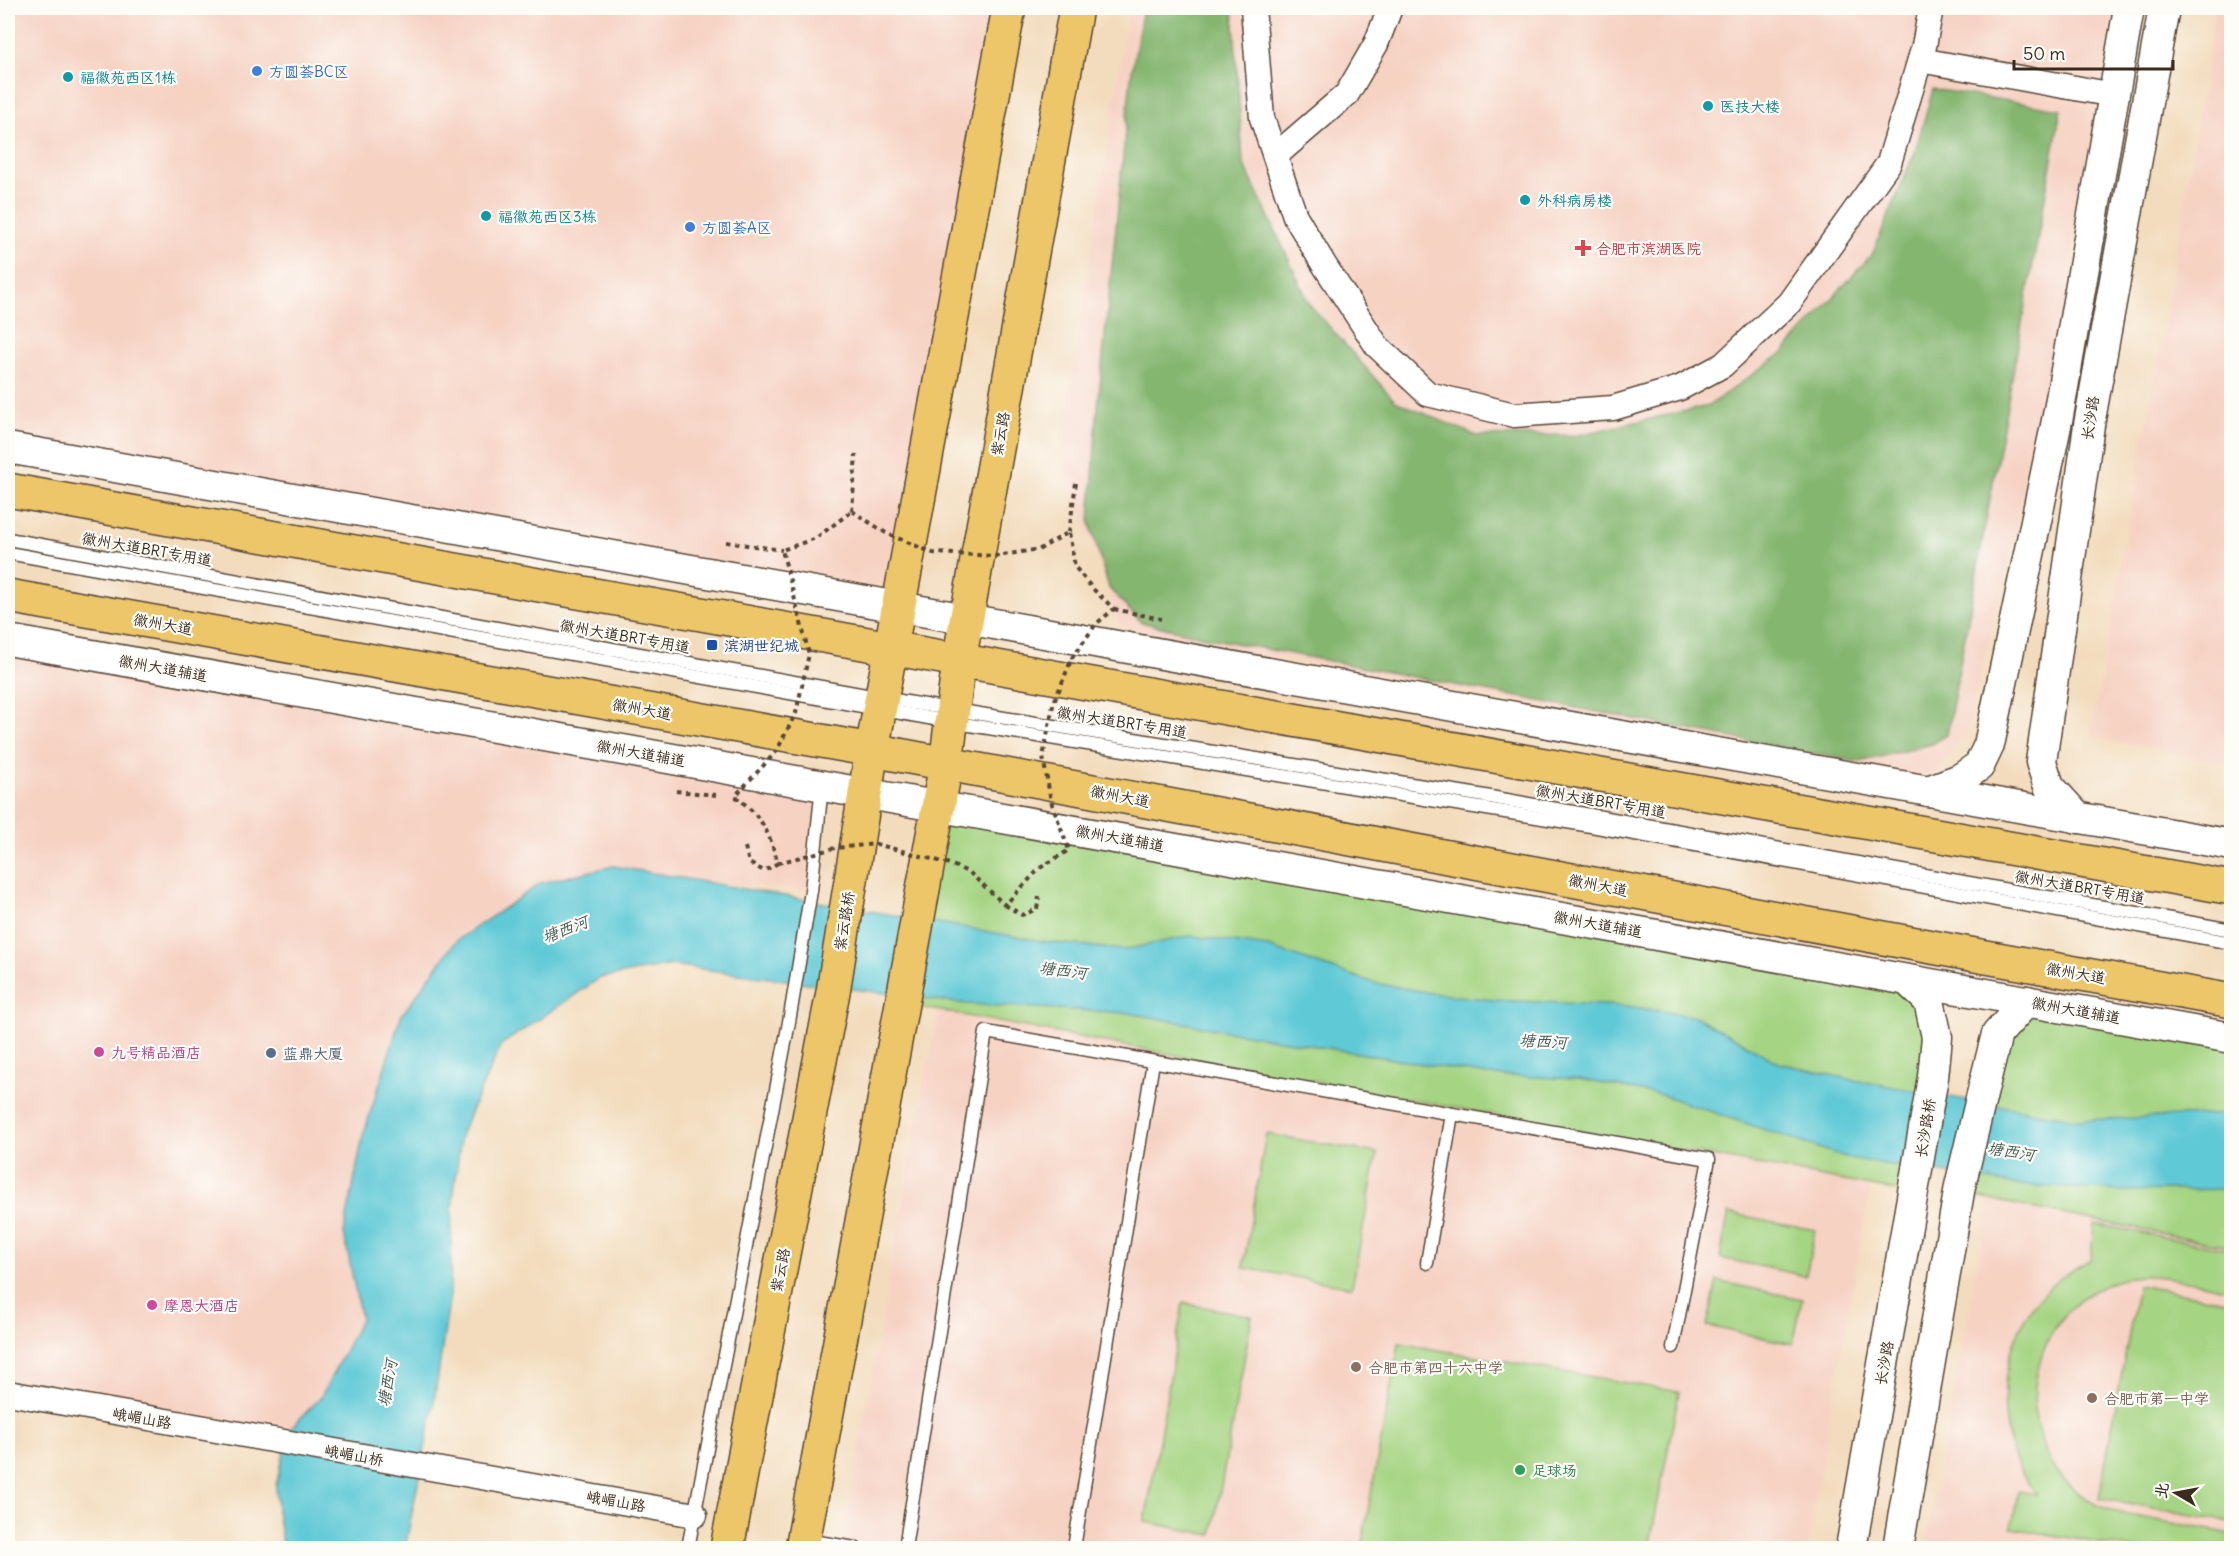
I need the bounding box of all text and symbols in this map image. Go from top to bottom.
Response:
scale bar [2014,33,2173,71]
text: 50 m [2023,42,2065,65]
place label: 方圆荟BC区 [269,62,349,81]
marker: 方圆荟BC区 [250,64,264,78]
place label: 福徽苑西区1栋 [80,68,176,87]
marker: 福徽苑西区1栋 [61,70,75,84]
place label: 医技大楼 [1720,97,1780,116]
marker: 医技大楼 [1701,99,1715,113]
place label: 外科病房楼 [1537,191,1612,210]
marker: 外科病房楼 [1518,193,1532,207]
place label: 福徽苑西区3栋 [498,207,597,226]
marker: 福徽苑西区3栋 [479,209,493,223]
place label: 方圆荟A区 [702,218,772,237]
marker: 方圆荟A区 [683,220,697,234]
marker: 合肥市滨湖医院 [1574,239,1592,257]
place label: 合肥市滨湖医院 [1596,239,1701,258]
street label: 长沙路 [2077,394,2103,442]
street label: 紫云路 [987,410,1013,458]
street label: 徽州大道BRT专用道 [80,528,214,570]
street label: 徽州大道 [132,609,194,639]
street label: 徽州大道BRT专用道 [558,615,692,657]
place label: 滨湖世纪城 [724,636,799,655]
marker: 滨湖世纪城 [705,638,719,652]
street label: 徽州大道辅道 [117,651,209,685]
street label: 徽州大道 [611,694,673,724]
street label: 徽州大道BRT专用道 [1055,702,1189,742]
street label: 徽州大道辅道 [595,736,687,770]
street label: 徽州大道BRT专用道 [1534,780,1668,822]
street label: 徽州大道 [1089,781,1151,811]
street label: 徽州大道辅道 [1074,821,1166,855]
street label: 徽州大道BRT专用道 [2013,866,2147,908]
street label: 徽州大道 [1567,870,1629,900]
street label: 紫云路桥 [830,890,858,952]
street label: 徽州大道辅道 [1552,907,1644,941]
water label: 塘西河 [539,910,594,947]
water label: 塘西河 [1038,957,1091,983]
street label: 徽州大道 [2045,958,2107,988]
street label: 徽州大道辅道 [2030,993,2122,1027]
water label: 塘西河 [1519,1030,1570,1052]
place label: 九号精品酒店 [111,1043,201,1062]
place label: 蓝鼎大厦 [283,1044,343,1063]
marker: 九号精品酒店 [92,1045,106,1059]
marker: 蓝鼎大厦 [264,1046,278,1060]
street label: 长沙路桥 [1911,1097,1939,1159]
water label: 塘西河 [1986,1137,2039,1165]
street label: 紫云路 [766,1246,794,1294]
place label: 摩恩大酒店 [164,1296,239,1315]
marker: 摩恩大酒店 [145,1298,159,1312]
street label: 长沙路 [1871,1339,1897,1387]
water label: 塘西河 [373,1355,402,1408]
place label: 合肥市第四十六中学 [1368,1358,1503,1377]
marker: 合肥市第四十六中学 [1349,1360,1363,1374]
place label: 合肥市第一中学 [2104,1389,2209,1408]
marker: 合肥市第一中学 [2085,1391,2099,1405]
street label: 峨嵋山路 [111,1403,173,1433]
street label: 峨嵋山桥 [323,1440,385,1470]
place label: 足球场 [1532,1461,1577,1480]
marker: 足球场 [1513,1463,1527,1477]
north arrow [2146,1463,2206,1523]
text: 北 [2150,1481,2172,1500]
street label: 峨嵋山路 [585,1486,647,1516]

